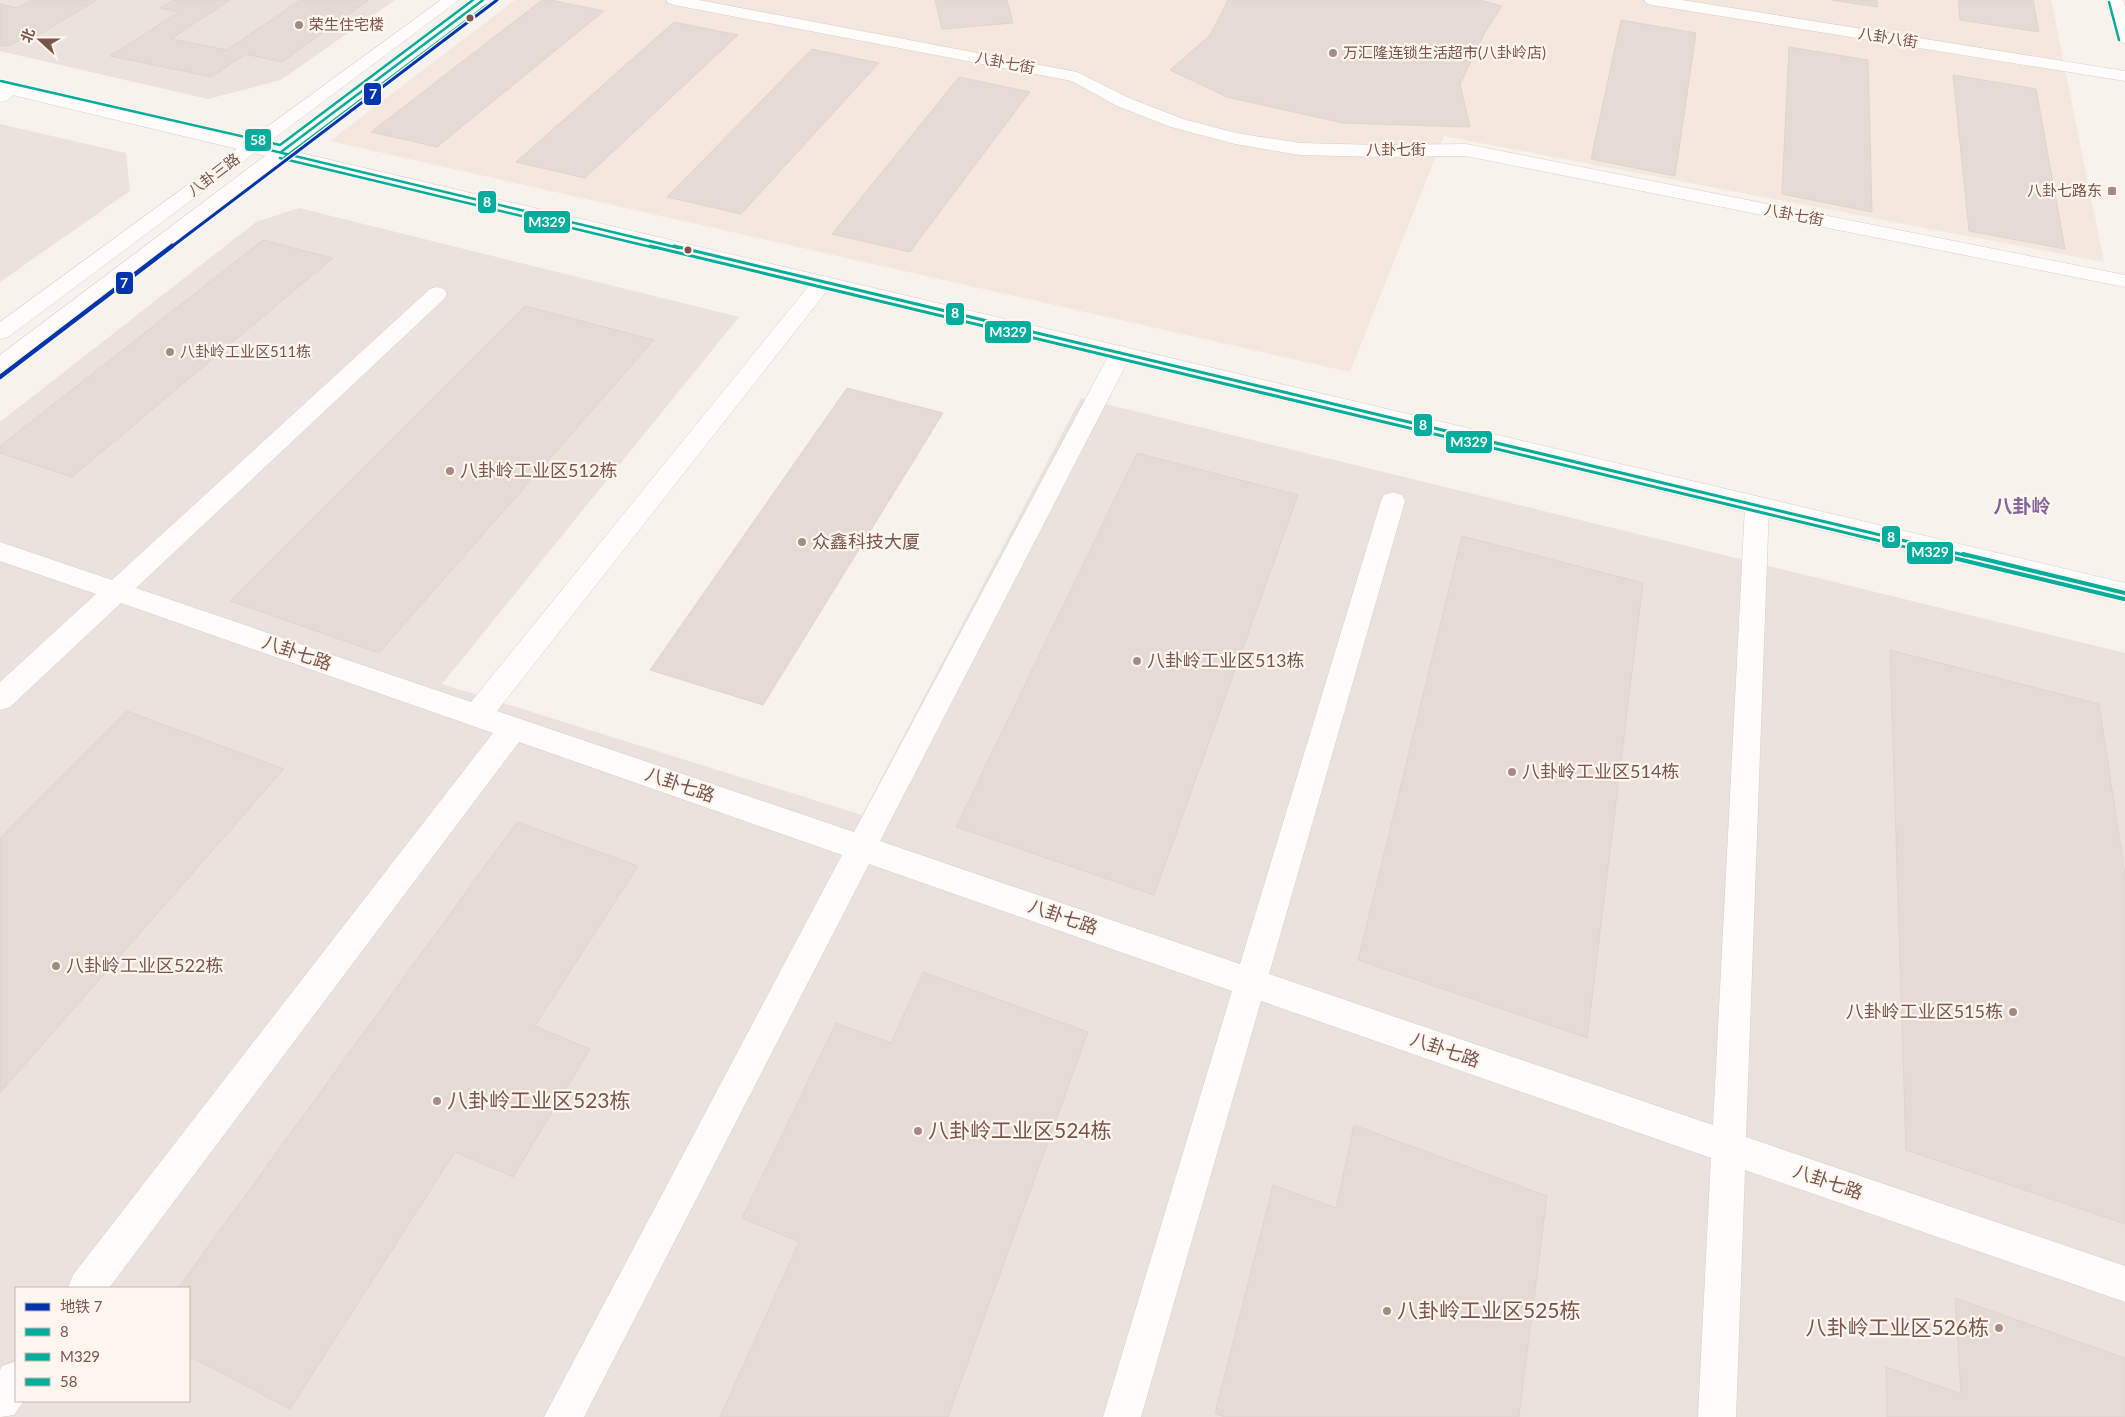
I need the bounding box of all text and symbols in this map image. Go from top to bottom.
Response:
unlabelled marker [465,13,475,23]
north arrow [15,15,65,65]
place label: 荣生住宅楼 [309,15,384,33]
marker: 荣生住宅楼 [293,19,305,31]
street label: 八卦八街 [1857,23,1919,51]
text: 北 [17,26,38,45]
place label: 万汇隆连锁生活超市(八卦岭店) [1343,43,1546,61]
street label: 八卦七街 [974,47,1036,77]
marker: 万汇隆连锁生活超市(八卦岭店) [1327,47,1339,59]
line badge: 7 [363,82,382,106]
text: 7 [369,85,377,102]
line badge: 58 [244,128,272,152]
text: 58 [250,131,266,148]
street label: 八卦七街 [1366,140,1426,158]
street label: 八卦三路 [184,149,243,199]
place label: 八卦七路东 [2027,181,2102,199]
marker: 八卦七路东 [2106,185,2118,197]
line badge: 8 [477,190,497,214]
text: 8 [483,193,491,210]
street label: 八卦七街 [1763,199,1825,229]
line badge: M329 [523,210,571,234]
text: M329 [528,213,566,230]
unlabelled marker [683,245,693,255]
line badge: 7 [115,271,134,295]
text: 7 [120,274,128,291]
line badge: 8 [945,302,965,326]
text: 8 [951,304,959,321]
line badge: M329 [984,320,1032,344]
text: M329 [989,323,1027,340]
place label: 八卦岭工业区511栋 [180,342,311,360]
marker: 八卦岭工业区511栋 [164,346,176,358]
line badge: 8 [1413,413,1433,437]
text: 8 [1419,416,1427,433]
line badge: M329 [1445,430,1493,454]
text: M329 [1450,433,1488,450]
place label: 八卦岭工业区512栋 [460,459,617,481]
marker: 八卦岭工业区512栋 [444,465,456,477]
district label: 八卦岭 [1993,494,2051,517]
line badge: 8 [1881,525,1901,549]
text: 8 [1887,528,1895,545]
place label: 众鑫科技大厦 [812,530,920,552]
marker: 众鑫科技大厦 [796,536,808,548]
line badge: M329 [1906,541,1954,565]
text: M329 [1911,543,1949,560]
street label: 八卦七路 [260,630,335,674]
place label: 八卦岭工业区513栋 [1147,649,1304,671]
marker: 八卦岭工业区513栋 [1131,655,1143,667]
place label: 八卦岭工业区514栋 [1522,760,1679,782]
street label: 八卦七路 [643,762,718,806]
marker: 八卦岭工业区514栋 [1506,766,1518,778]
street label: 八卦七路 [1026,894,1101,938]
place label: 八卦岭工业区522栋 [66,954,223,976]
marker: 八卦岭工业区522栋 [50,960,62,972]
place label: 八卦岭工业区515栋 [1846,1000,2003,1022]
marker: 八卦岭工业区515栋 [2007,1006,2019,1018]
street label: 八卦七路 [1408,1027,1483,1071]
place label: 八卦岭工业区523栋 [447,1087,631,1112]
marker: 八卦岭工业区523栋 [431,1095,443,1107]
place label: 八卦岭工业区524栋 [928,1117,1112,1142]
marker: 八卦岭工业区524栋 [912,1125,924,1137]
street label: 八卦七路 [1791,1159,1866,1203]
legend [15,1287,190,1402]
text: 地铁 7 [60,1297,103,1315]
place label: 八卦岭工业区525栋 [1397,1297,1581,1322]
marker: 八卦岭工业区525栋 [1381,1305,1393,1317]
place label: 八卦岭工业区526栋 [1805,1314,1989,1339]
text: 8 [60,1322,69,1340]
marker: 八卦岭工业区526栋 [1993,1322,2005,1334]
text: M329 [60,1347,100,1365]
text: 58 [60,1372,77,1390]

